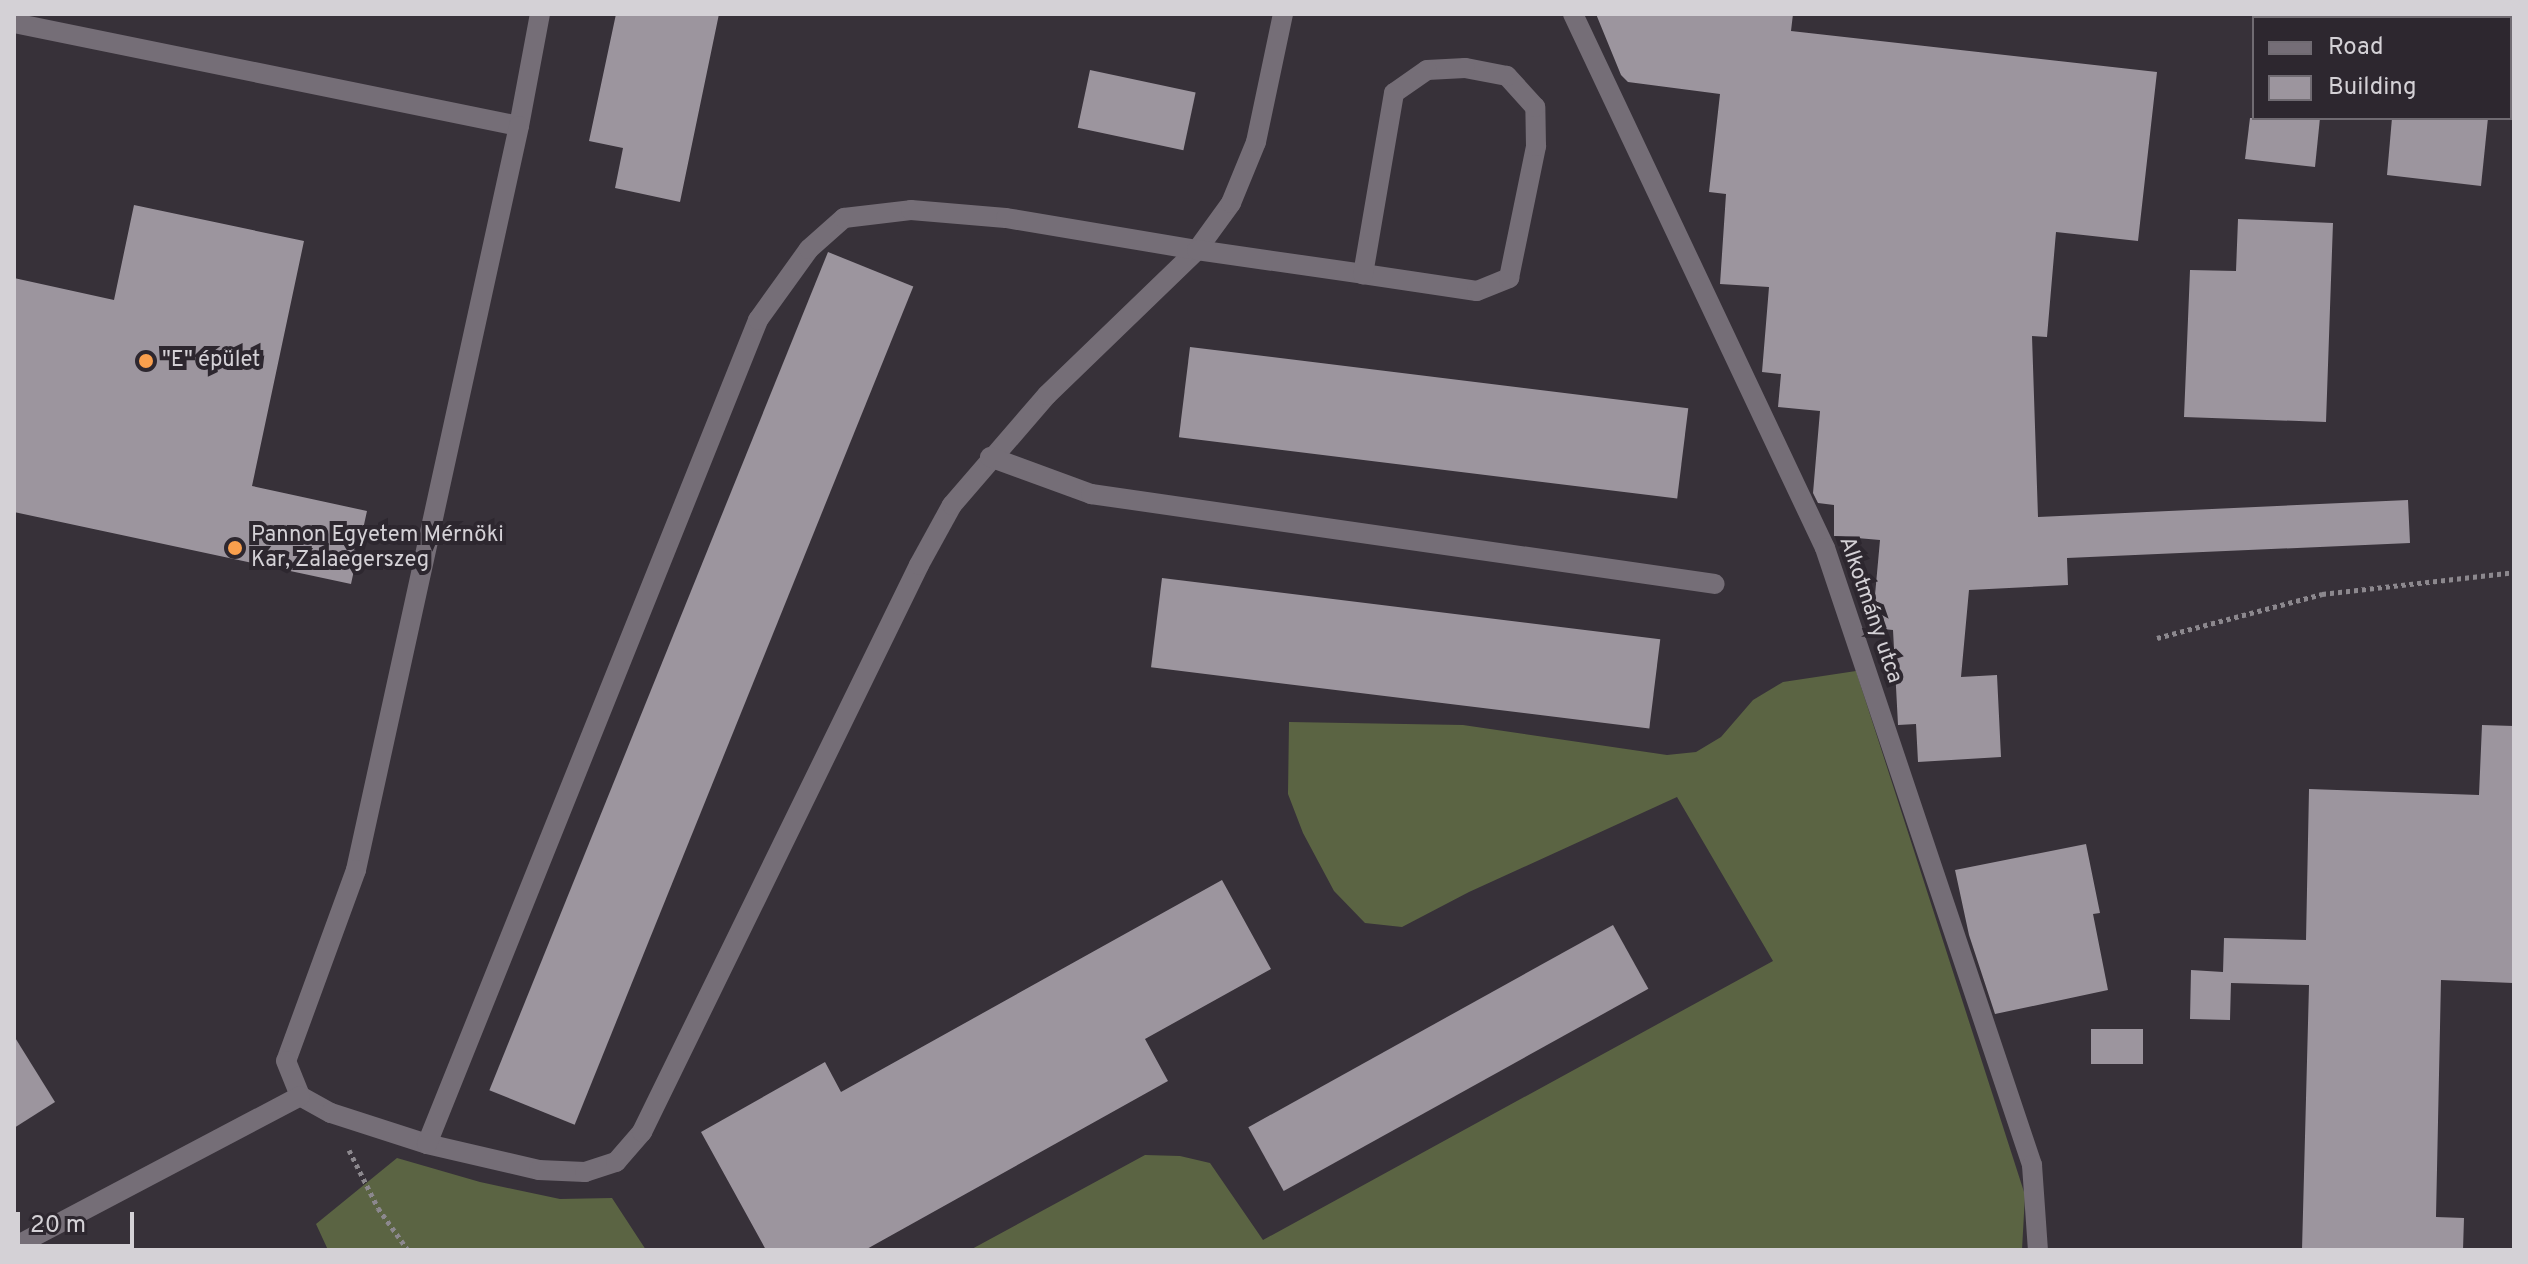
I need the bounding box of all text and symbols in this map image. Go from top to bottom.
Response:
legend [2252,16,2512,120]
text: Road [2328,33,2384,63]
text: Building [2328,73,2417,103]
place label: "E" épület [162,348,260,374]
marker: "E" épület [137,352,155,370]
place label: Pannon Egyetem Mérnöki Kar, Zalaegerszeg [251,522,504,574]
street label: Alkotmány utca [1833,533,1907,687]
marker: Pannon Egyetem Mérnöki Kar, Zalaegerszeg [226,539,244,557]
scale bar [20,1196,138,1246]
text: 20 m [30,1211,86,1241]

